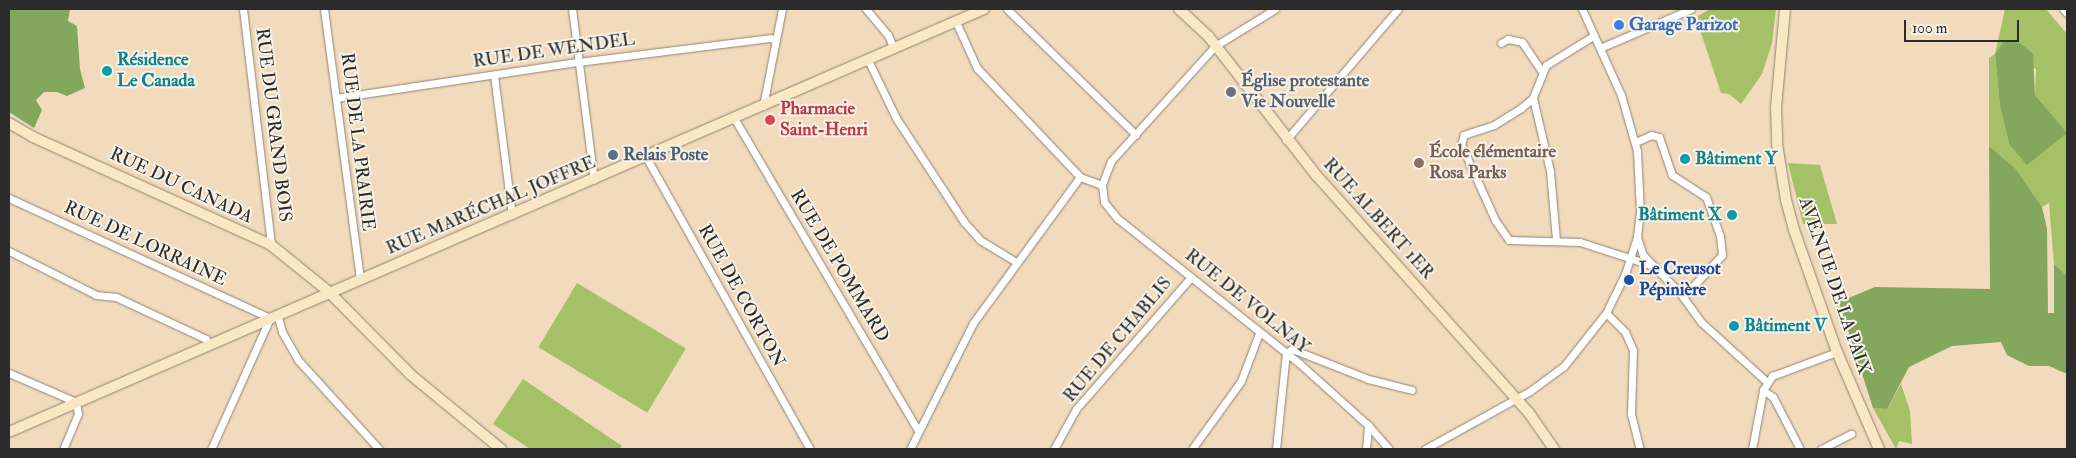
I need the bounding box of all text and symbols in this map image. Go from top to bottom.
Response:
scale bar [1906,10,2021,42]
place label: Garage Parizot [1629,14,1738,36]
marker: Garage Parizot [1613,19,1625,31]
text: 100 m [1912,19,1947,38]
street label: RUE DU GRAND BOIS [250,27,296,223]
street label: RUE DE WENDEL [472,29,636,73]
place label: Résidence Le Canada [117,50,195,92]
street label: RUE DE LA PRAIRIE [335,52,379,232]
marker: Résidence Le Canada [101,65,113,77]
place label: Église protestante Vie Nouvelle [1241,71,1369,114]
marker: Église protestante Vie Nouvelle [1225,86,1237,98]
place label: Pharmacie Saint-Henri [780,99,868,142]
marker: Pharmacie Saint-Henri [764,114,776,126]
place label: École élémentaire Rosa Parks [1429,142,1556,184]
street label: RUE DU CANADA [106,143,256,229]
place label: Relais Poste [623,144,708,166]
place label: Bâtiment Y [1695,148,1777,170]
marker: Relais Poste [607,149,619,161]
street label: RUE MARÉCHAL JOFFRE [383,152,599,260]
marker: Bâtiment Y [1679,153,1691,165]
street label: RUE ALBERT 1ER [1318,154,1438,284]
marker: École élémentaire Rosa Parks [1413,157,1425,169]
street label: RUE DE POMMARD [785,186,893,346]
street label: AVENUE DE LA PAIX [1793,194,1875,378]
street label: RUE DE LORRAINE [60,197,230,291]
place label: Bâtiment X [1638,204,1722,226]
marker: Bâtiment X [1726,209,1738,221]
street label: RUE DE CORTON [693,221,789,371]
street label: RUE DE VOLNAY [1180,245,1314,359]
place label: Le Creusot Pépinière [1639,259,1721,302]
street label: RUE DE CHABLIS [1059,273,1177,407]
marker: Le Creusot Pépinière [1623,274,1635,286]
place label: Bâtiment V [1744,315,1827,337]
marker: Bâtiment V [1728,320,1740,332]

